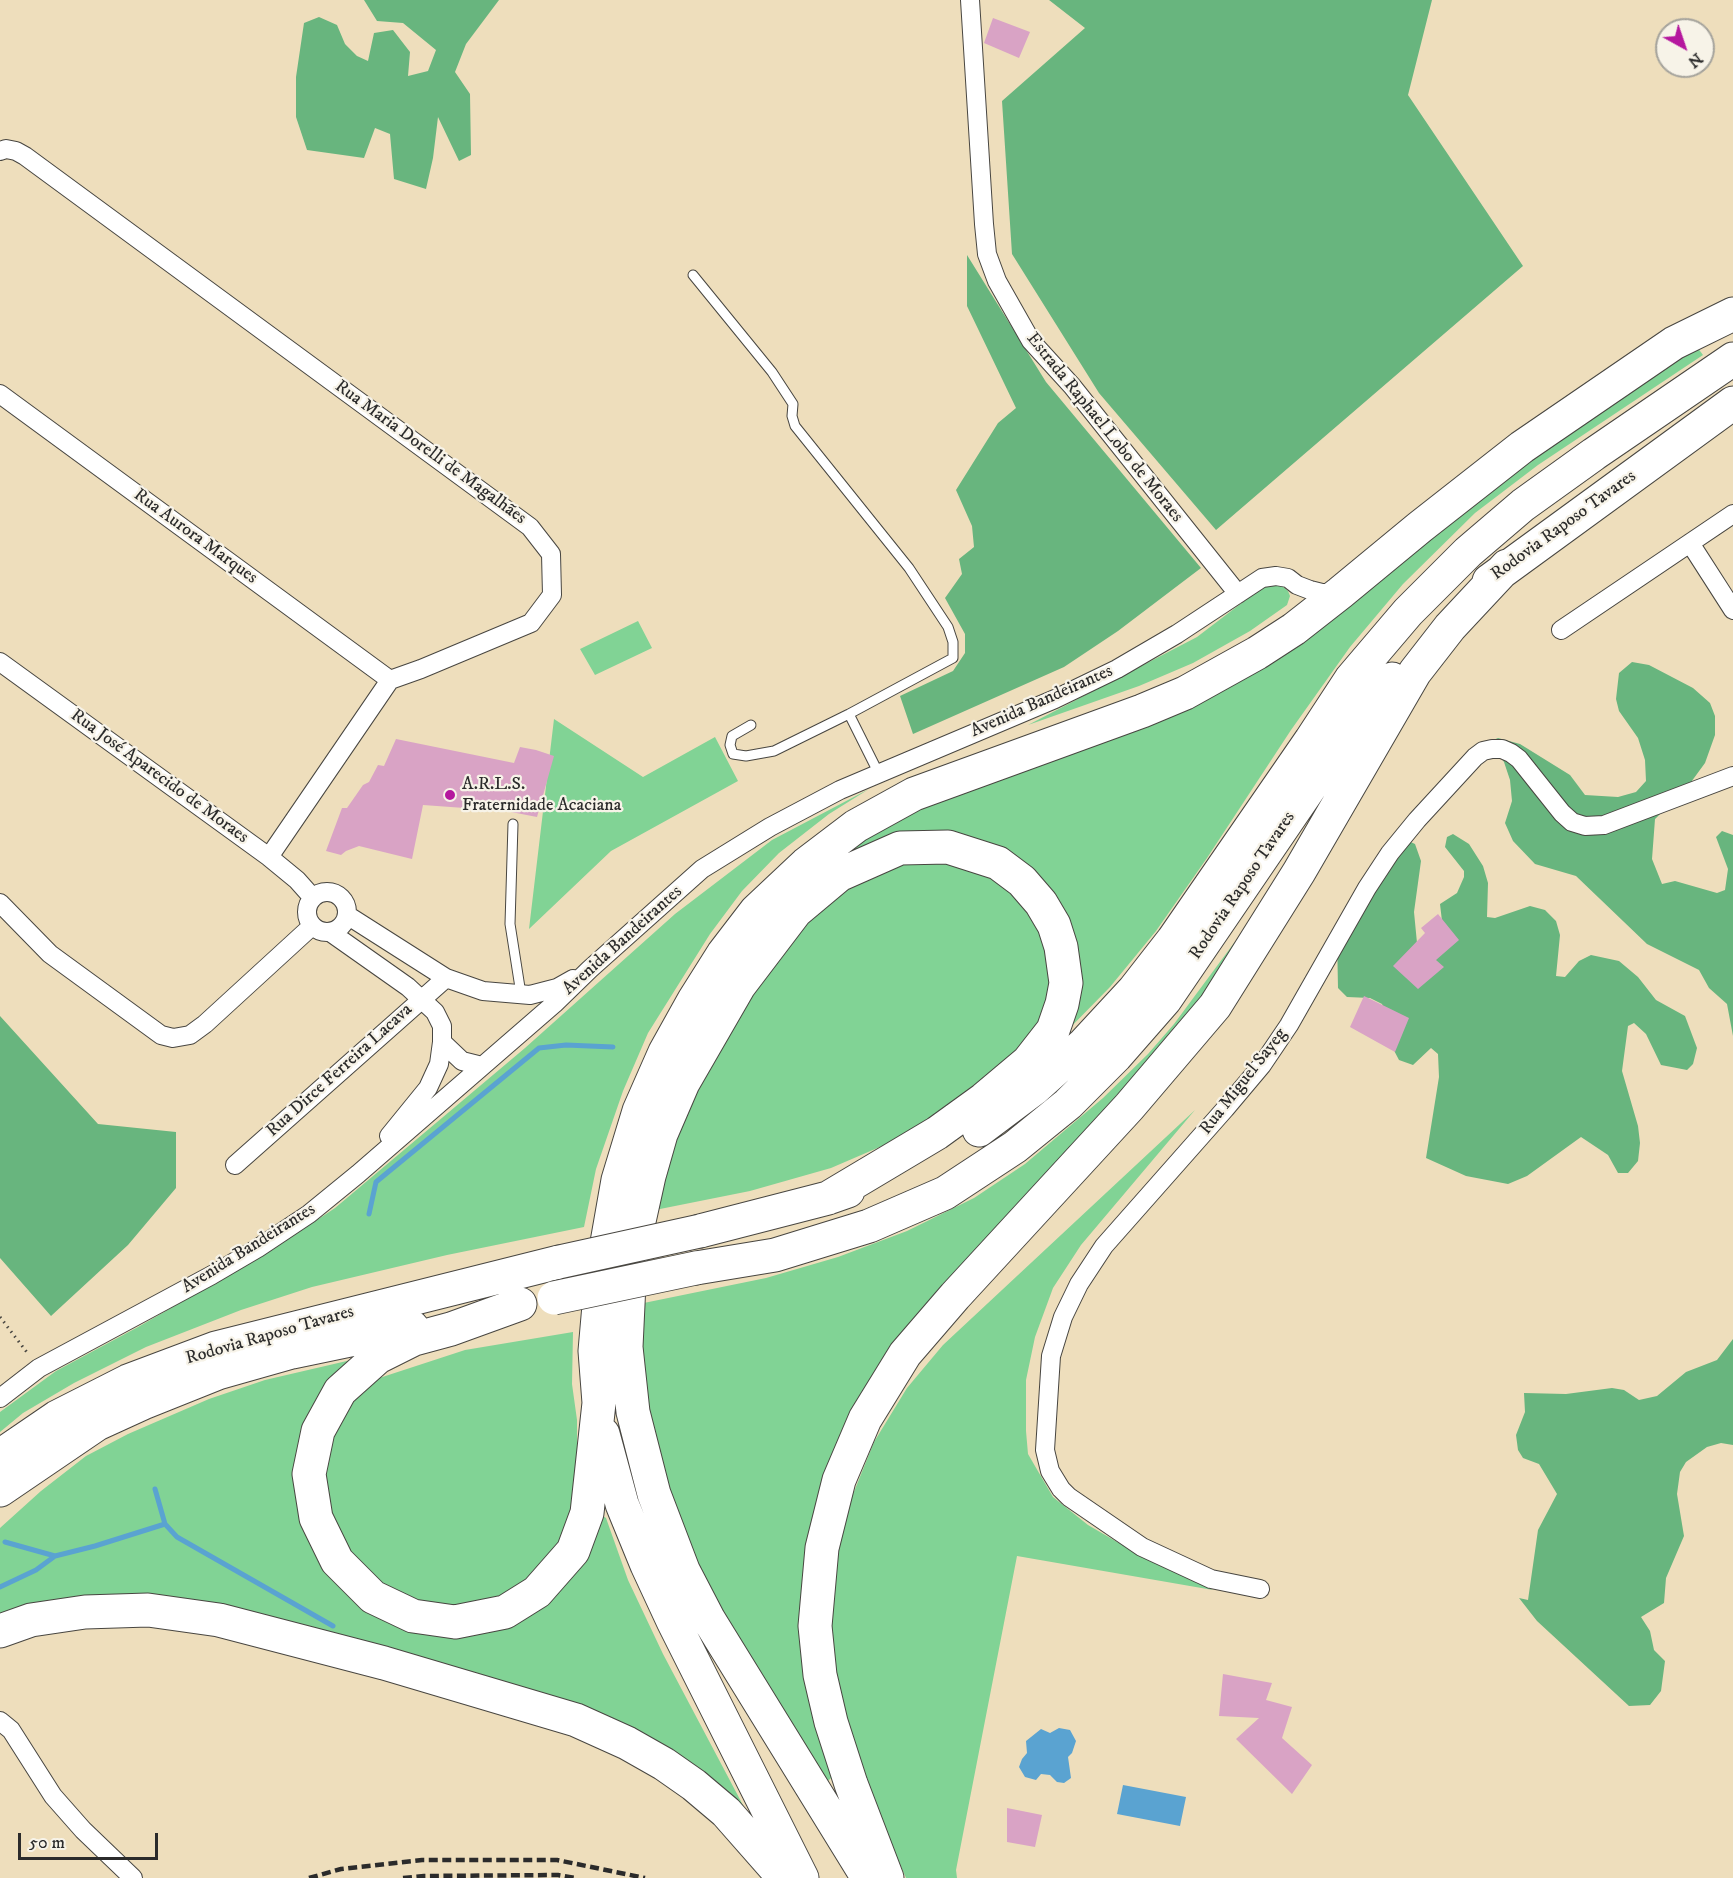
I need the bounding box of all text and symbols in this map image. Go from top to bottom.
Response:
north arrow [1655,18,1715,78]
text: N [1684,48,1707,72]
street label: Estrada Raphael Lobo de Moraes [1021,329,1187,527]
street label: Rua Maria Dorelli de Magalhães [330,376,530,530]
street label: Rodovia Raposo Tavares [1487,466,1641,586]
street label: Rua Aurora Marques [129,485,261,589]
street label: Avenida Bandeirantes [968,661,1116,743]
street label: Rua José Aparecido de Moraes [66,705,252,849]
place label: A.R.L.S. Fraternidade Acaciana [462,774,621,816]
marker: A.R.L.S. Fraternidade Acaciana [443,788,457,802]
street label: Rodovia Raposo Tavares [1185,808,1301,964]
street label: Avenida Bandeirantes [559,882,687,1000]
street label: Rua Dirce Ferreira Lacava [262,1000,418,1142]
street label: Rua Miguel Sayeg [1196,1024,1292,1140]
street label: Avenida Bandeirantes [178,1199,320,1299]
street label: Rodovia Raposo Tavares [183,1302,357,1370]
scale bar [21,1821,160,1859]
text: 50 m [29,1832,65,1854]

